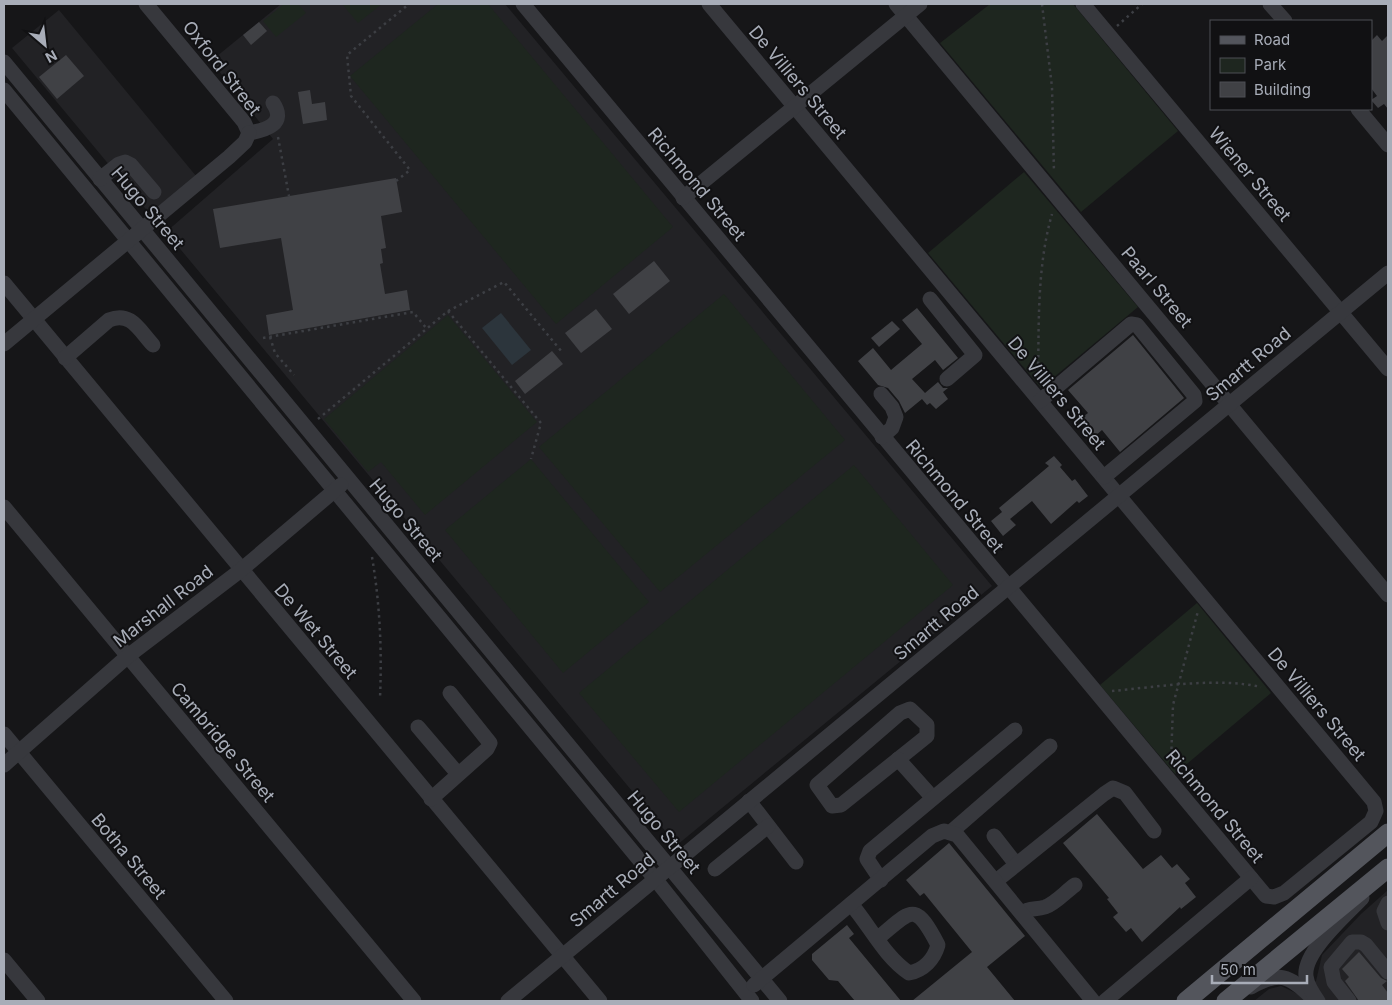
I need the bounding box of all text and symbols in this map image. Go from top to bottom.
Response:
street label: Oxford Street [179,17,266,120]
north arrow [20,20,70,70]
legend [1210,20,1372,110]
street label: De Villiers Street [745,21,851,143]
text: Road [1254,30,1290,49]
text: N [43,47,60,67]
text: Park [1254,55,1287,74]
text: Building [1254,80,1311,99]
street label: Richmond Street [644,123,750,245]
street label: Wiener Street [1205,123,1296,225]
street label: Hugo Street [107,162,189,254]
street label: Paarl Street [1117,242,1197,332]
street label: Smartt Road [1201,322,1295,406]
street label: De Villiers Street [1004,332,1110,454]
street label: Richmond Street [902,435,1008,557]
street label: Hugo Street [365,474,447,566]
street label: Marshall Road [109,561,217,651]
street label: De Wet Street [270,579,362,683]
street label: Smartt Road [889,581,983,665]
street label: De Villiers Street [1264,643,1370,765]
street label: Cambridge Street [167,678,279,806]
street label: Richmond Street [1162,745,1268,867]
street label: Hugo Street [623,786,705,878]
street label: Botha Street [87,809,171,903]
street label: Smartt Road [565,848,659,932]
scale bar [1212,952,1307,984]
text: 50 m [1220,960,1256,979]

